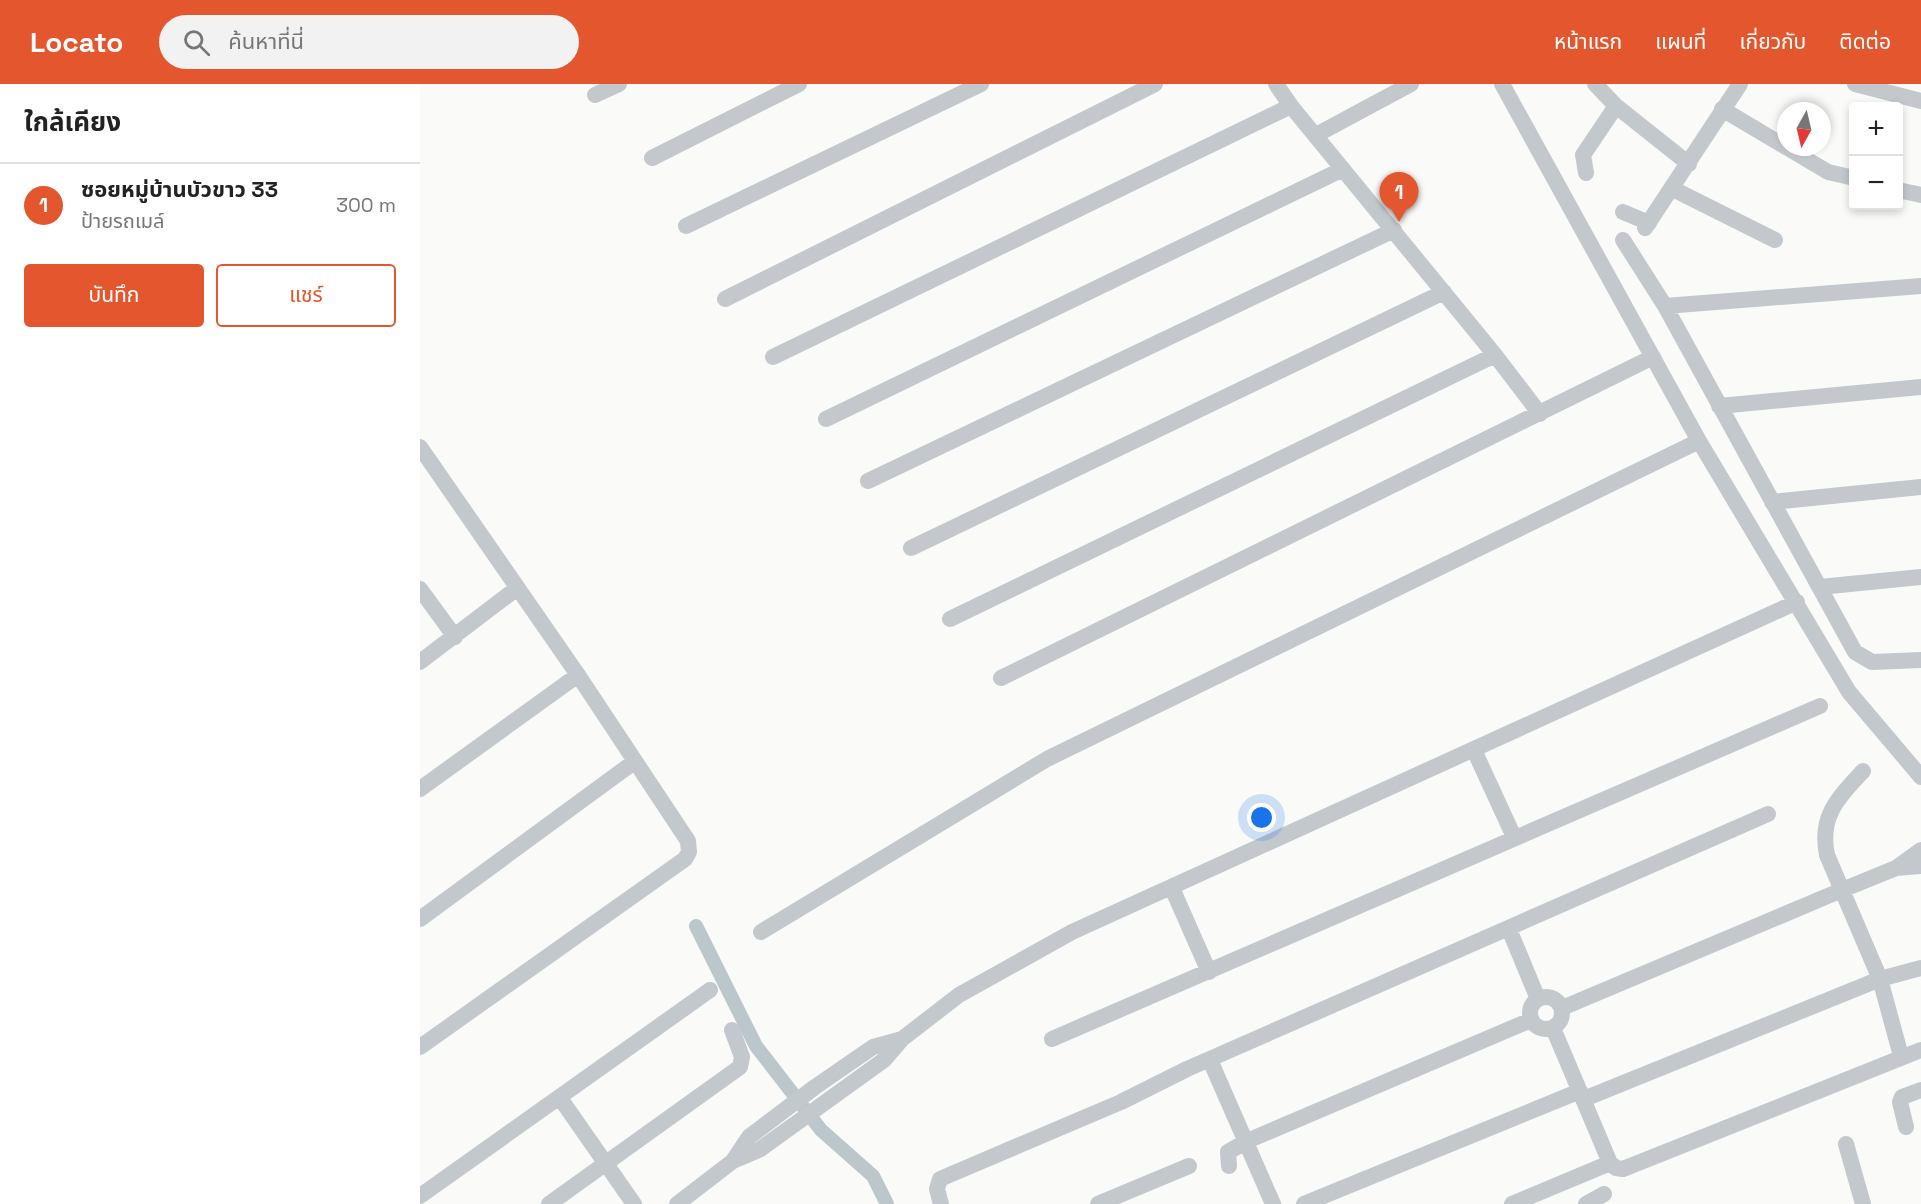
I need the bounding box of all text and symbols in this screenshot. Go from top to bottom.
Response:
search box [159,15,579,69]
text: Locato [30,24,123,60]
icon: search [180,26,213,59]
text: ค้นหาที่นี่ [228,27,304,55]
text: หน้าแรก [1554,28,1622,55]
text: แผนที่ [1655,28,1706,55]
text: เกี่ยวกับ [1739,28,1806,55]
text: ติดต่อ [1839,28,1891,55]
north arrow [1777,102,1831,156]
map controls [1849,102,1903,210]
button: + [1849,102,1903,156]
text: ใกล้เคียง [24,105,121,139]
button: − [1849,156,1903,210]
pin: 1 [1380,172,1418,222]
text: ซอยหมู่บ้านบัวขาว 33 [81,175,278,203]
text: 1 [39,192,48,218]
text: 300 m [336,192,396,218]
text: ป้ายรถเมล์ [81,208,165,234]
button: บันทึก [24,264,204,327]
button: แชร์ [216,264,396,327]
your location [1247,803,1276,832]

